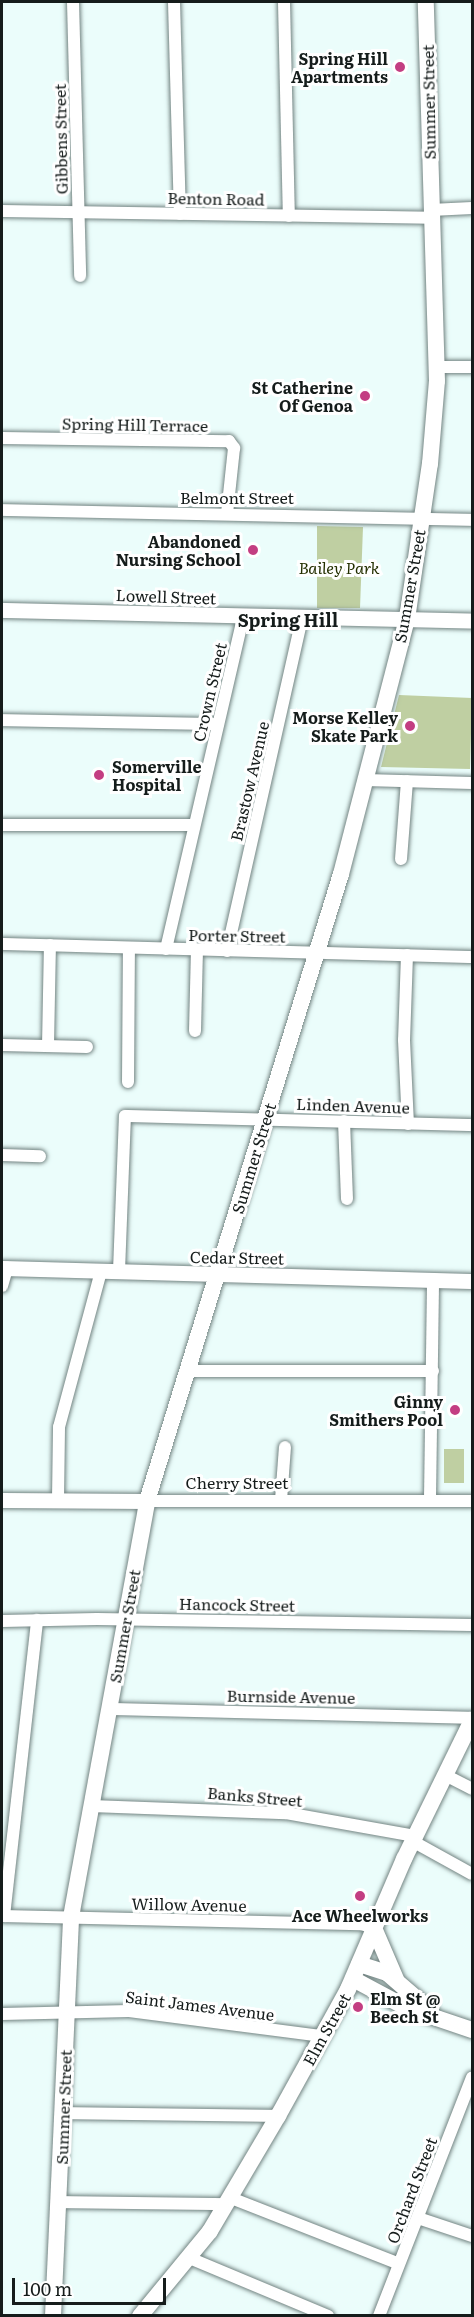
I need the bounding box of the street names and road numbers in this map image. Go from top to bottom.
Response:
street label: Summer Street [417,44,439,160]
street label: Gibbens Street [49,83,71,195]
street label: Benton Road [167,188,265,208]
street label: Spring Hill Terrace [62,413,208,435]
street label: Belmont Street [180,487,294,507]
street label: Summer Street [390,528,428,644]
street label: Lowell Street [115,585,217,607]
street label: Crown Street [188,641,230,743]
street label: Brastow Avenue [226,719,272,843]
street label: Porter Street [188,925,286,945]
street label: Linden Avenue [296,1093,410,1117]
street label: Summer Street [227,1100,279,1216]
street label: Cedar Street [190,1247,284,1267]
street label: Cherry Street [186,1472,288,1492]
street label: Summer Street [105,1568,143,1684]
street label: Hancock Street [179,1593,295,1615]
street label: Burnside Avenue [227,1685,355,1707]
street label: Banks Street [207,1782,303,1810]
street label: Willow Avenue [131,1893,247,1915]
street label: Saint James Avenue [124,1986,276,2024]
street label: Elm Street [298,1989,354,2069]
street label: Summer Street [51,2049,75,2165]
street label: Orchard Street [382,2134,440,2246]

